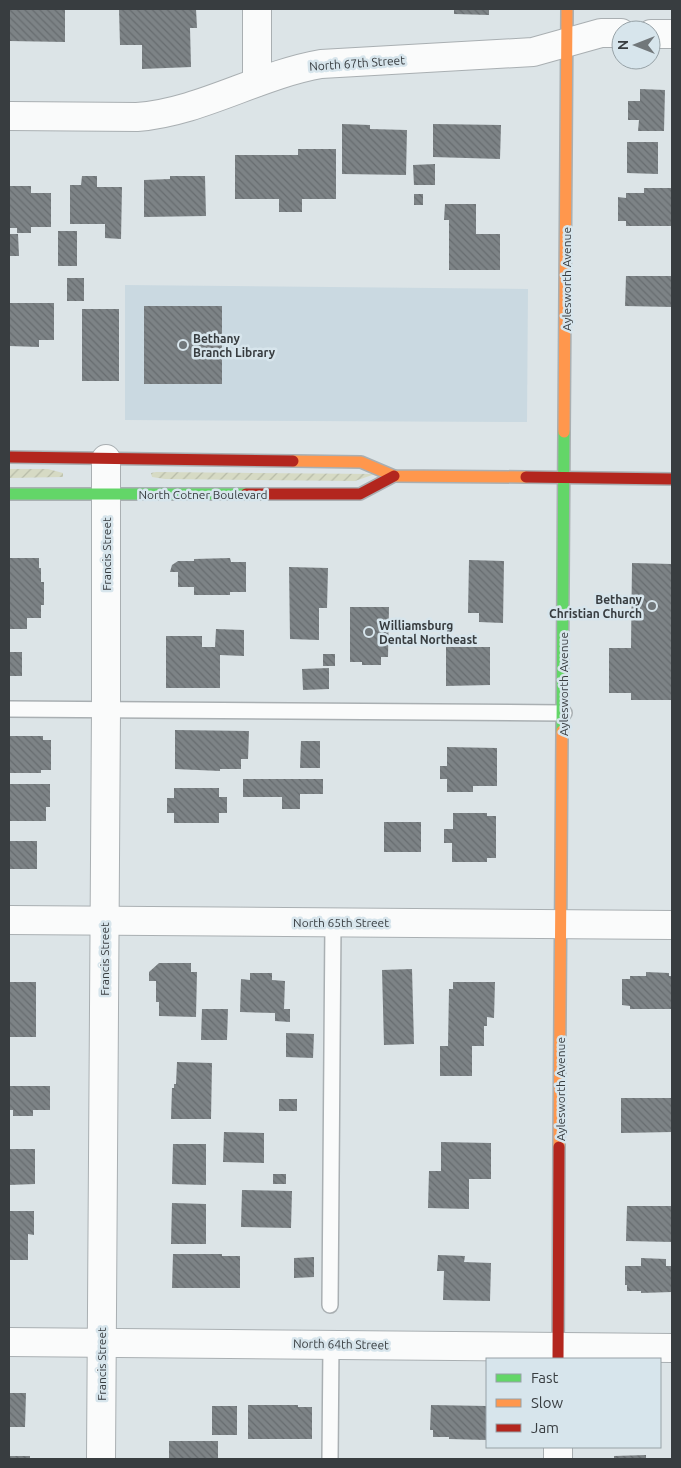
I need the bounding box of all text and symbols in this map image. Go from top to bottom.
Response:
north arrow [611,20,661,70]
text: N [615,40,631,50]
street label: North 67th Street [309,53,406,73]
street label: Aylesworth Avenue [560,227,573,331]
place label: Bethany Branch Library [193,332,276,359]
marker: Bethany Branch Library [177,339,189,351]
street label: North Cotner Boulevard [138,488,268,501]
street label: Francis Street [100,517,113,591]
place label: Bethany Christian Church [549,593,643,620]
marker: Bethany Christian Church [646,600,658,612]
place label: Williamsburg Dental Northeast [379,619,477,646]
marker: Williamsburg Dental Northeast [363,626,375,638]
street label: Aylesworth Avenue [557,632,570,736]
street label: North 65th Street [293,916,389,929]
street label: Francis Street [98,922,111,996]
street label: Aylesworth Avenue [554,1037,567,1141]
street label: Francis Street [95,1327,108,1401]
street label: North 64th Street [293,1337,389,1351]
legend [486,1358,661,1448]
text: Fast [531,1369,559,1386]
text: Slow [531,1394,564,1411]
text: Jam [531,1419,559,1436]

